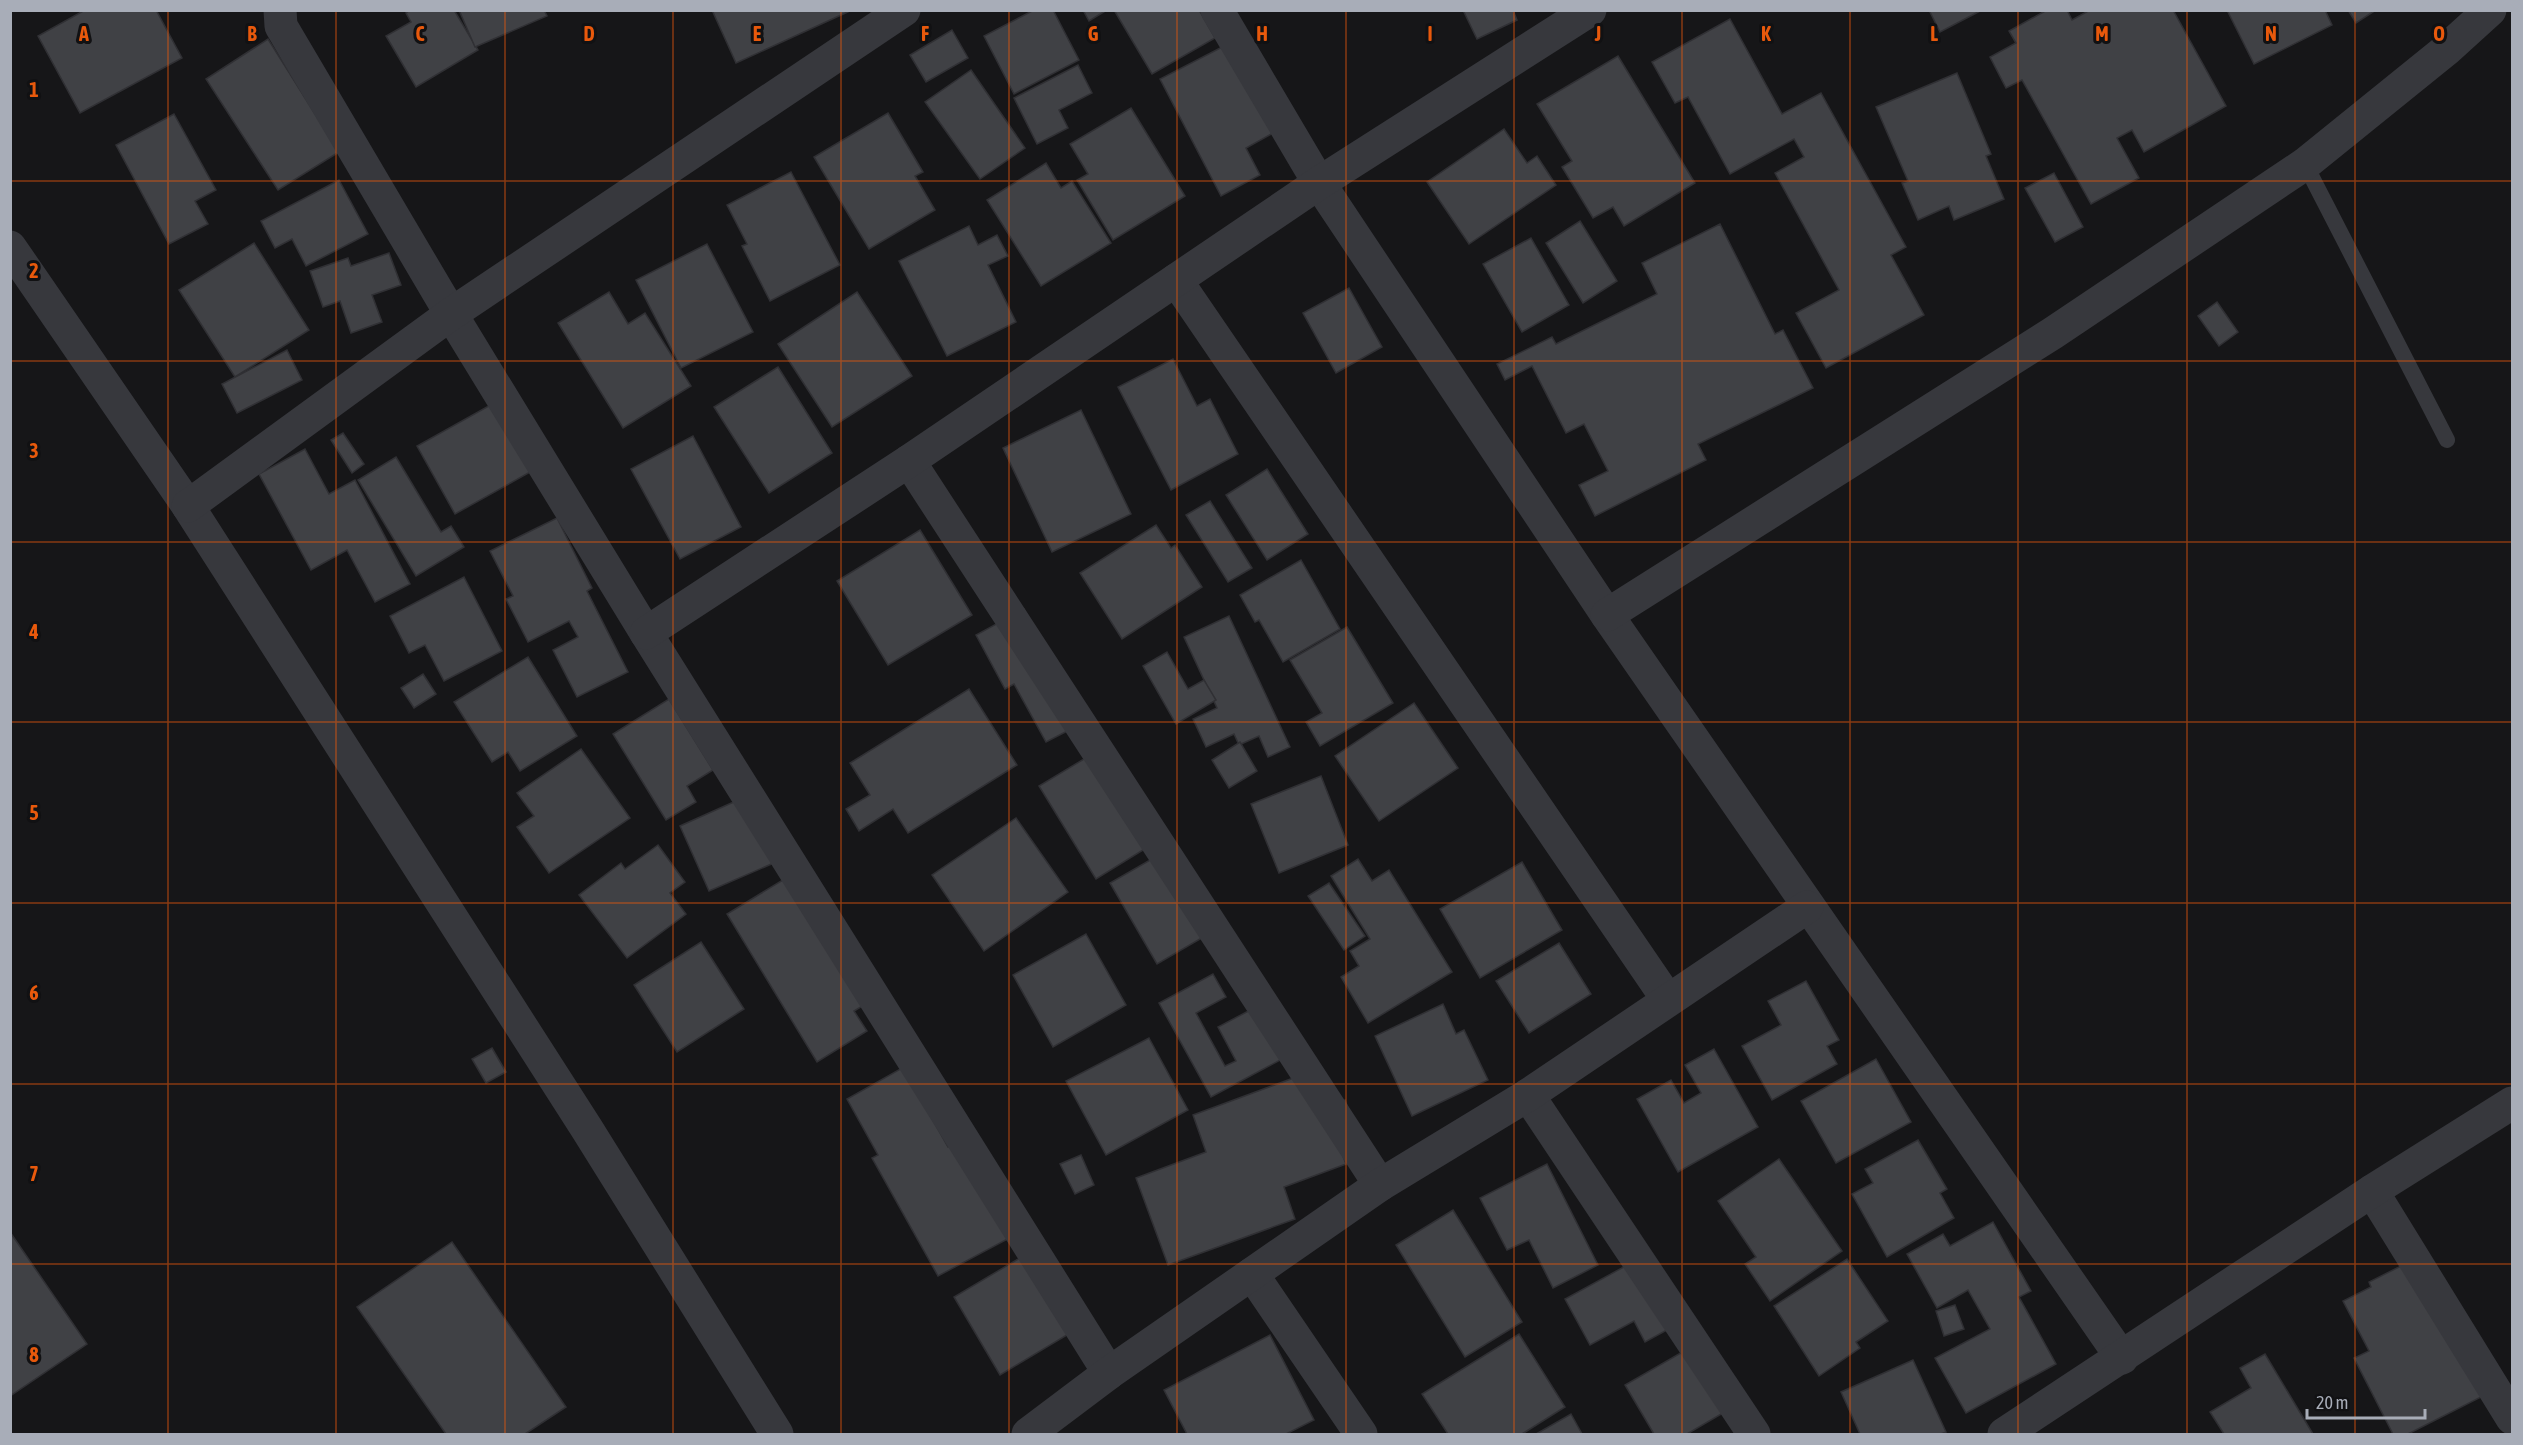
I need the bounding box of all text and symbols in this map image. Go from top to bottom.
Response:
text: A [78,22,89,45]
text: B [247,22,257,45]
text: C [416,22,425,45]
text: D [583,22,595,45]
text: E [753,22,762,45]
text: F [921,22,929,45]
text: G [1088,22,1099,45]
text: H [1256,22,1268,45]
text: I [1427,22,1433,45]
text: J [1594,22,1601,45]
text: K [1761,22,1771,45]
text: L [1930,22,1938,45]
text: M [2095,22,2109,45]
text: N [2265,22,2277,45]
text: O [2433,22,2445,45]
text: 1 [29,78,39,101]
text: 2 [29,259,39,282]
text: 3 [29,439,39,462]
text: 4 [28,620,39,643]
text: 5 [29,801,39,824]
text: 6 [29,981,39,1004]
text: 7 [29,1162,39,1185]
text: 8 [29,1343,39,1366]
scale bar [2307,1382,2426,1420]
text: 20 m [2316,1392,2348,1413]

